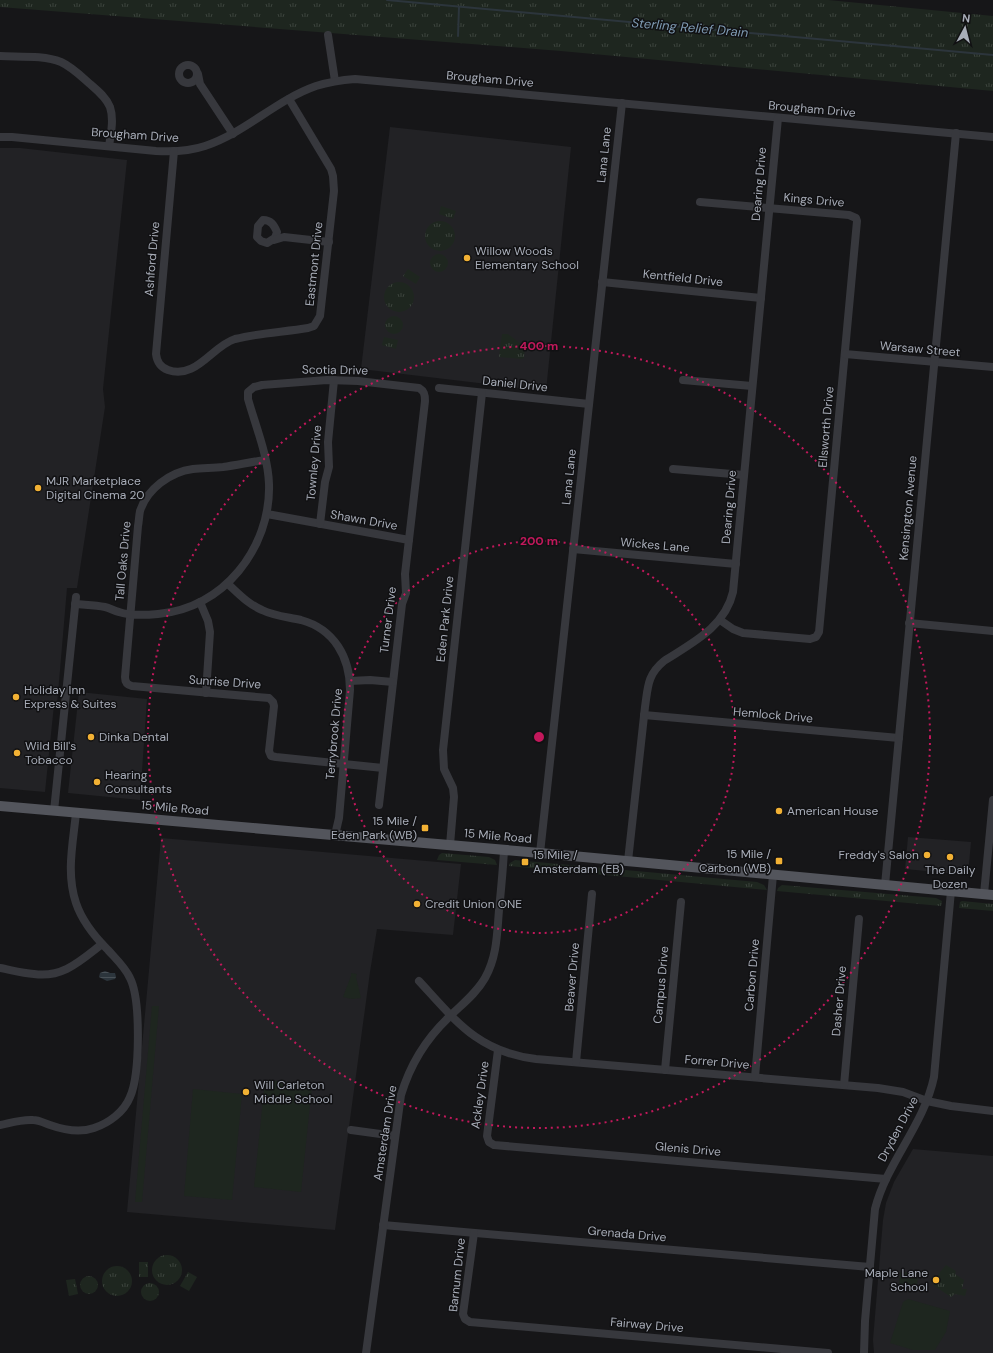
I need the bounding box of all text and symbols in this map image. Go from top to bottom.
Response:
north arrow [945,8,985,48]
text: N [961,11,971,26]
water label: Sterling Relief Drain [631,14,749,41]
street label: Brougham Drive [446,67,535,91]
street label: Brougham Drive [768,97,857,121]
street label: Brougham Drive [91,124,180,146]
street label: Lana Lane [593,126,615,184]
street label: Dearing Drive [748,146,770,222]
street label: Kings Drive [783,189,845,211]
street label: Ashford Drive [141,221,163,297]
street label: Eastmont Drive [302,221,326,307]
place label: Willow Woods Elementary School [475,243,579,273]
marker: Willow Woods Elementary School [462,253,472,263]
street label: Kentfield Drive [642,266,724,290]
text: 400 m [520,338,558,354]
street label: Warsaw Street [879,338,961,361]
street label: Scotia Drive [302,361,369,379]
street label: Daniel Drive [482,373,549,395]
street label: Ellsworth Drive [814,385,838,468]
street label: Townley Drive [303,424,325,502]
street label: Lana Lane [558,448,580,506]
street label: Kensington Avenue [895,455,921,561]
street label: Dearing Drive [718,469,740,545]
place label: MJR Marketplace Digital Cinema 20 [46,473,144,503]
marker: MJR Marketplace Digital Cinema 20 [33,483,43,493]
street label: Shawn Drive [329,506,399,534]
street label: Tall Oaks Drive [112,520,134,602]
text: 200 m [520,533,558,549]
street label: Wickes Lane [620,534,691,556]
street label: Eden Park Drive [433,575,457,663]
street label: Turner Drive [376,585,400,654]
street label: Sunrise Drive [188,671,262,693]
place label: Holiday Inn Express & Suites [24,682,117,712]
street label: Terrybrook Drive [322,687,346,780]
marker: Holiday Inn Express & Suites [11,692,21,702]
street label: Hemlock Drive [732,704,814,726]
place label: Dinka Dental [99,729,169,745]
centre of rings [532,730,546,744]
marker: Dinka Dental [86,732,96,742]
place label: Wild Bill's Tobacco [25,738,76,768]
marker: Wild Bill's Tobacco [12,748,22,758]
place label: Hearing Consultants [105,767,172,797]
marker: Hearing Consultants [92,777,102,787]
street label: 15 Mile Road [141,797,209,819]
place label: American House [787,803,878,819]
marker: American House [774,806,784,816]
place label: 15 Mile / Eden Park (WB) [331,813,417,843]
marker: 15 Mile / Eden Park (WB) [420,823,430,833]
street label: 15 Mile Road [464,825,532,847]
place label: 15 Mile / Carbon (WB) [699,846,771,876]
place label: 15 Mile / Amsterdam (EB) [533,847,624,877]
place label: Freddy's Salon [839,847,919,863]
marker: Freddy's Salon [922,850,932,860]
marker: The Daily Dozen [945,852,955,862]
marker: 15 Mile / Carbon (WB) [774,856,784,866]
marker: 15 Mile / Amsterdam (EB) [520,857,530,867]
place label: The Daily Dozen [925,862,976,892]
place label: Credit Union ONE [425,896,522,912]
marker: Credit Union ONE [412,899,422,909]
street label: Carbon Drive [741,938,763,1012]
street label: Beaver Drive [561,942,583,1012]
street label: Campus Drive [650,945,672,1024]
street label: Dasher Drive [828,965,850,1037]
street label: Forrer Drive [684,1051,750,1073]
street label: Ackley Drive [467,1060,493,1130]
place label: Will Carleton Middle School [254,1077,332,1107]
street label: Amsterdam Drive [370,1084,400,1182]
marker: Will Carleton Middle School [241,1087,251,1097]
street label: Dryden Drive [874,1093,922,1164]
street label: Glenis Drive [654,1138,722,1160]
street label: Grenada Drive [587,1223,667,1245]
street label: Barnum Drive [445,1237,469,1313]
place label: Maple Lane School [865,1265,928,1295]
marker: Maple Lane School [931,1275,941,1285]
street label: Fairway Drive [610,1314,684,1336]

